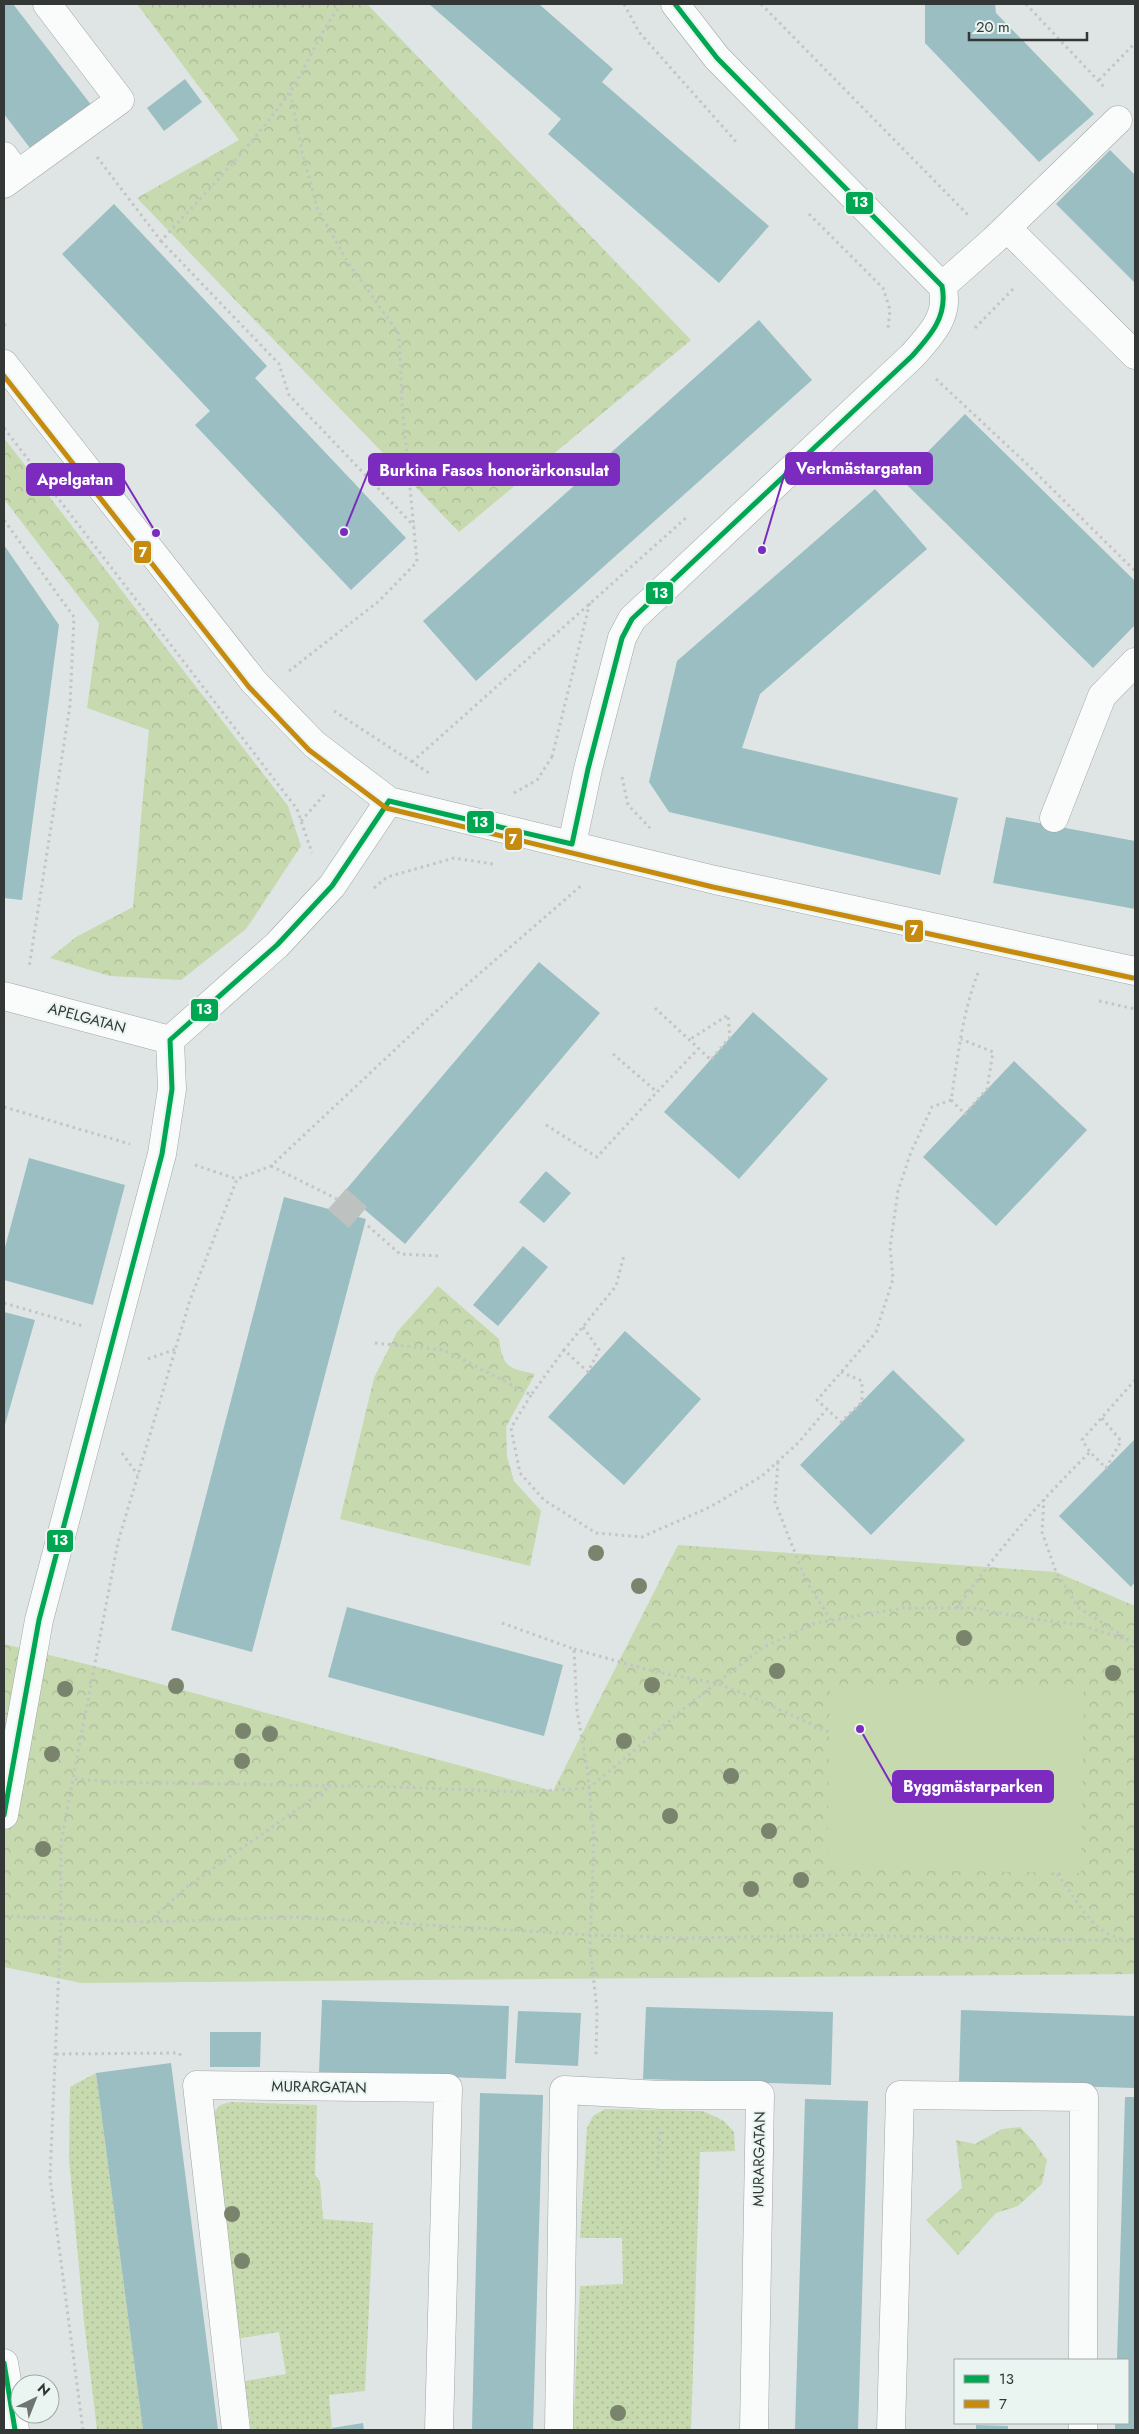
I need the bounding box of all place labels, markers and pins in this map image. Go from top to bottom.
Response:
callout: Verkmästargatan [786,453,932,484]
callout: Burkina Fasos honorärkonsulat [369,454,619,485]
callout: Apelgatan [27,464,124,495]
callout: Byggmästarparken [893,1771,1053,1802]

